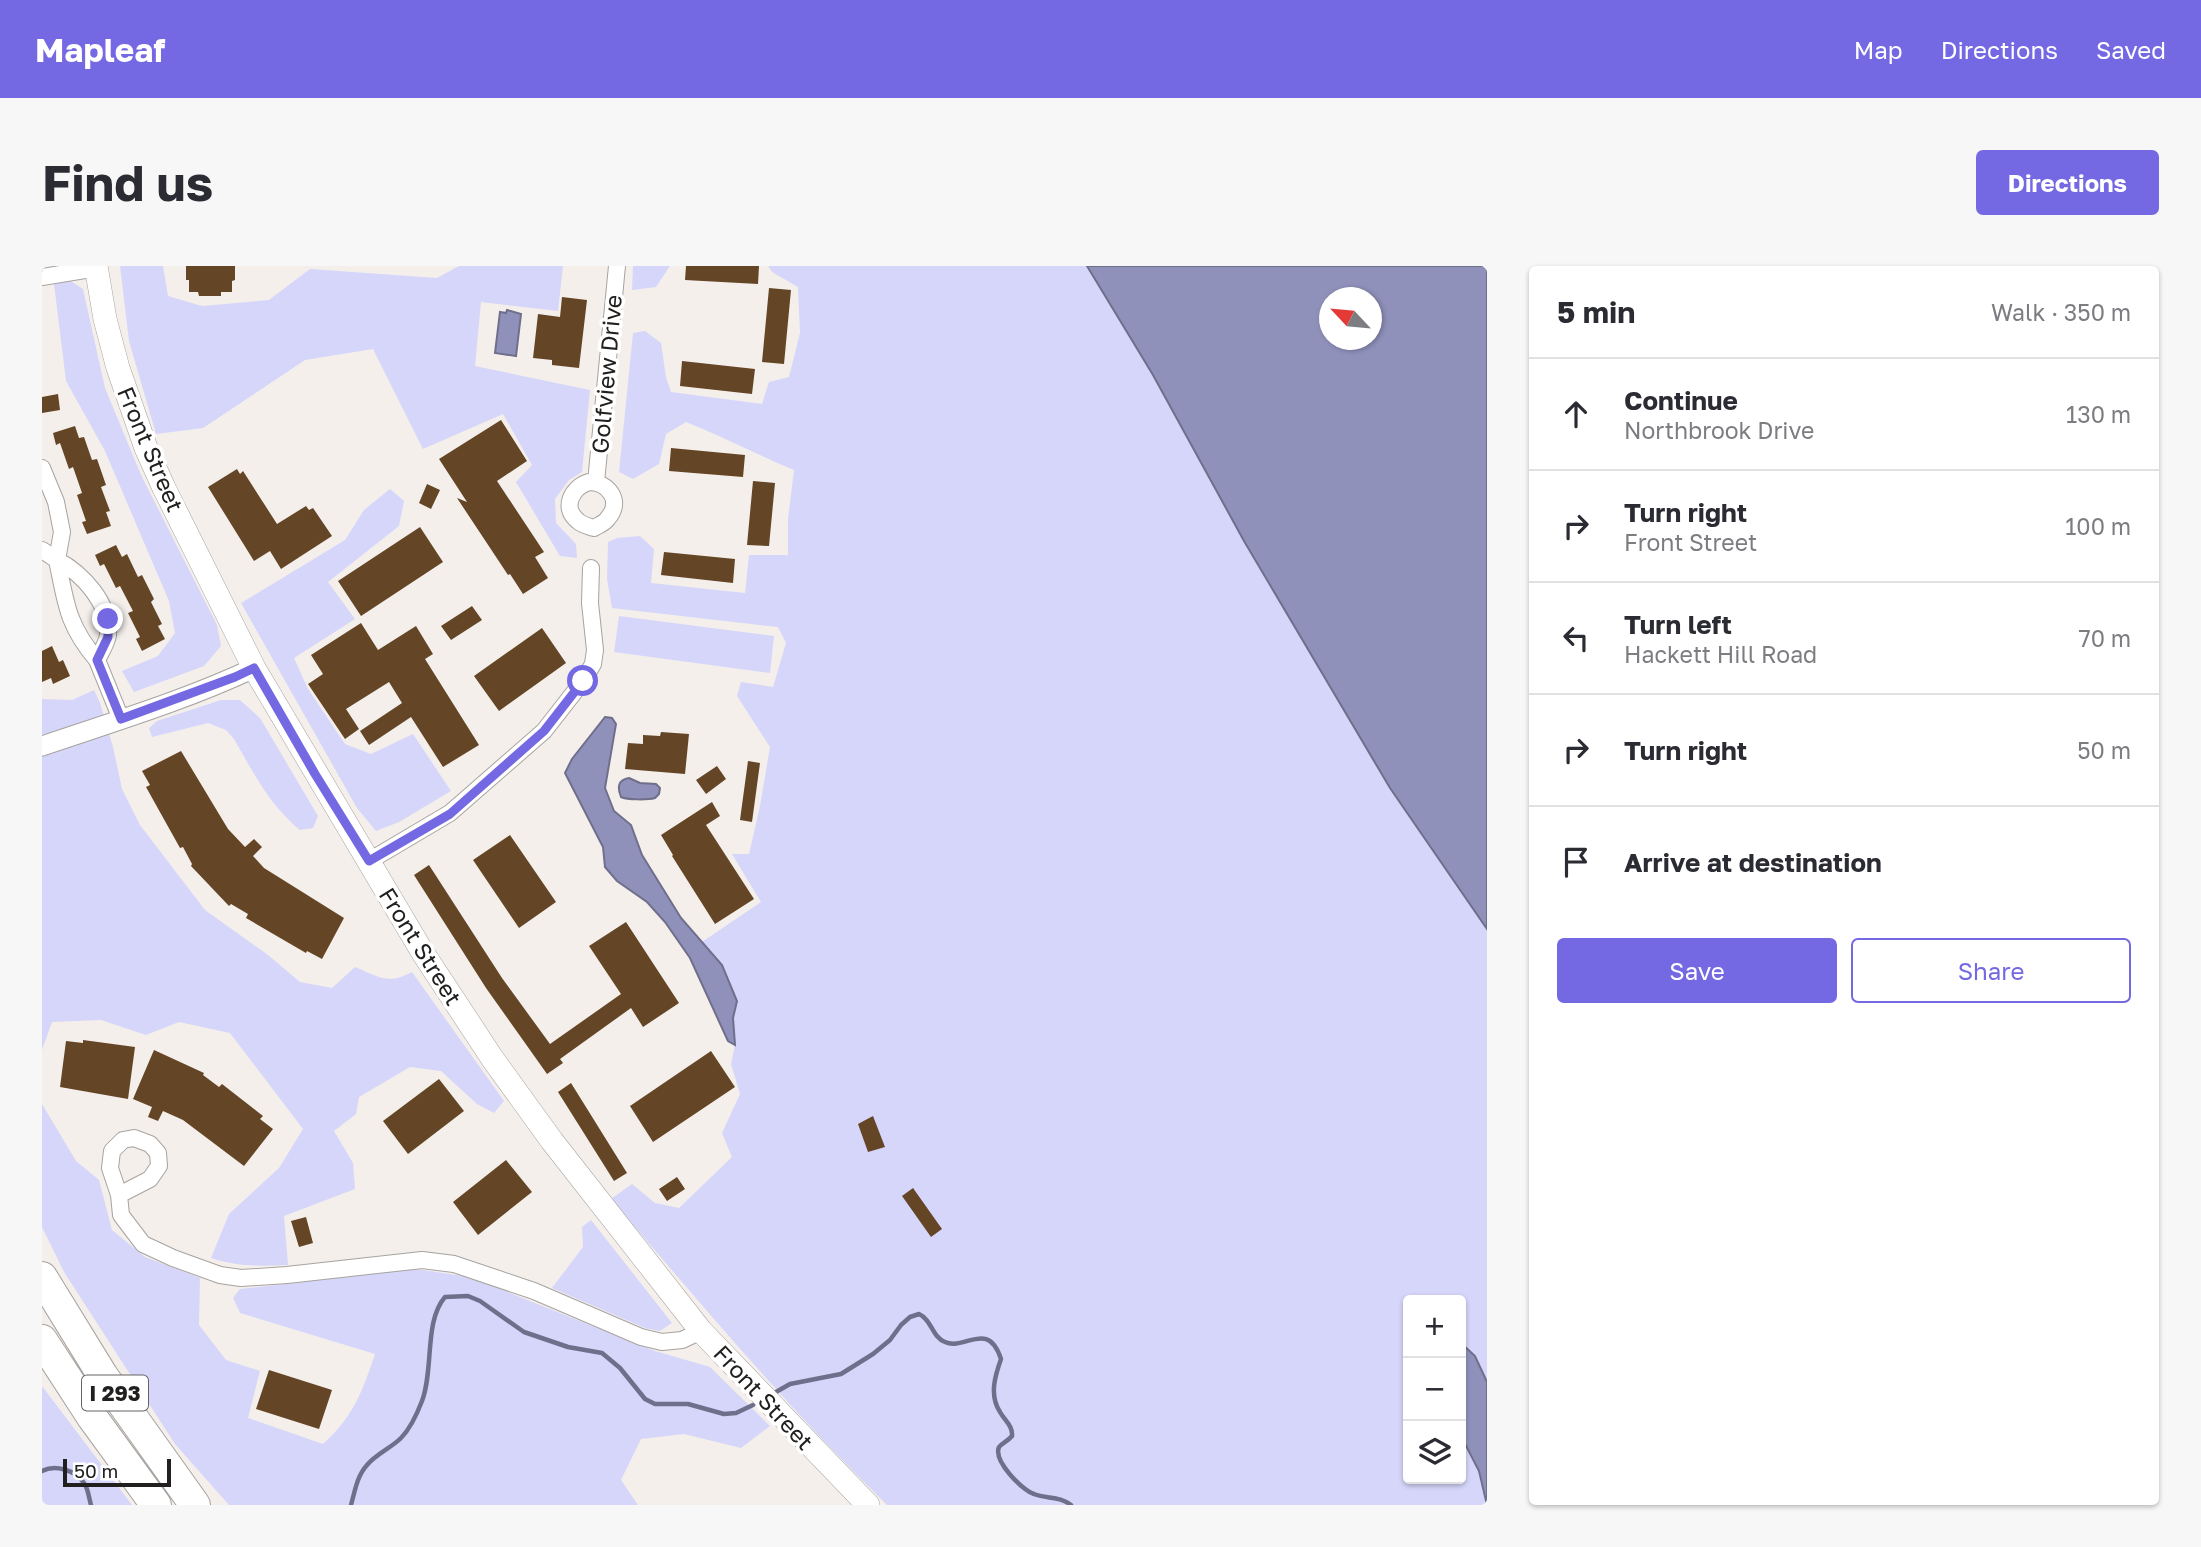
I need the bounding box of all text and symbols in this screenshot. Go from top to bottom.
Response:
text: Mapleaf [35,30,165,69]
text: Map [1854,35,1903,64]
text: Directions [1941,35,2058,64]
text: Saved [2096,35,2166,64]
button: Directions [1976,150,2159,215]
text: Find us [42,153,213,212]
north arrow [1319,287,1382,350]
street label: Golfview Drive [585,293,627,455]
text: 5 min [1557,294,1635,330]
text: Walk · 350 m [1991,298,2131,326]
street label: Front Street [112,382,190,516]
text: Continue [1624,385,1738,416]
icon: ahead [1557,395,1595,433]
text: 130 m [2066,400,2131,428]
text: Northbrook Drive [1624,416,1814,444]
text: Turn right [1624,497,1747,528]
icon: right [1557,507,1595,545]
text: 100 m [2065,512,2131,540]
text: Front Street [1624,528,1757,556]
route end [92,603,123,634]
text: Turn left [1624,609,1732,640]
icon: left [1557,619,1595,657]
text: 70 m [2078,624,2131,652]
text: Hackett Hill Road [1624,640,1817,668]
route start [567,665,598,696]
icon: right [1557,731,1595,769]
text: Turn right [1624,735,1747,766]
text: 50 m [2077,736,2131,764]
icon: arrive [1557,843,1595,881]
text: Arrive at destination [1624,847,1882,878]
street label: Front Street [374,882,468,1010]
button: Save [1557,938,1837,1003]
button: Share [1851,938,2131,1003]
map controls [1403,1295,1466,1484]
button: + [1403,1295,1466,1358]
street label: Front Street [708,1339,820,1455]
button: − [1403,1358,1466,1421]
road number: I 293 [82,1376,148,1410]
button: layers [1403,1421,1466,1484]
scale bar [63,1456,172,1488]
text: 50 m [74,1459,118,1482]

